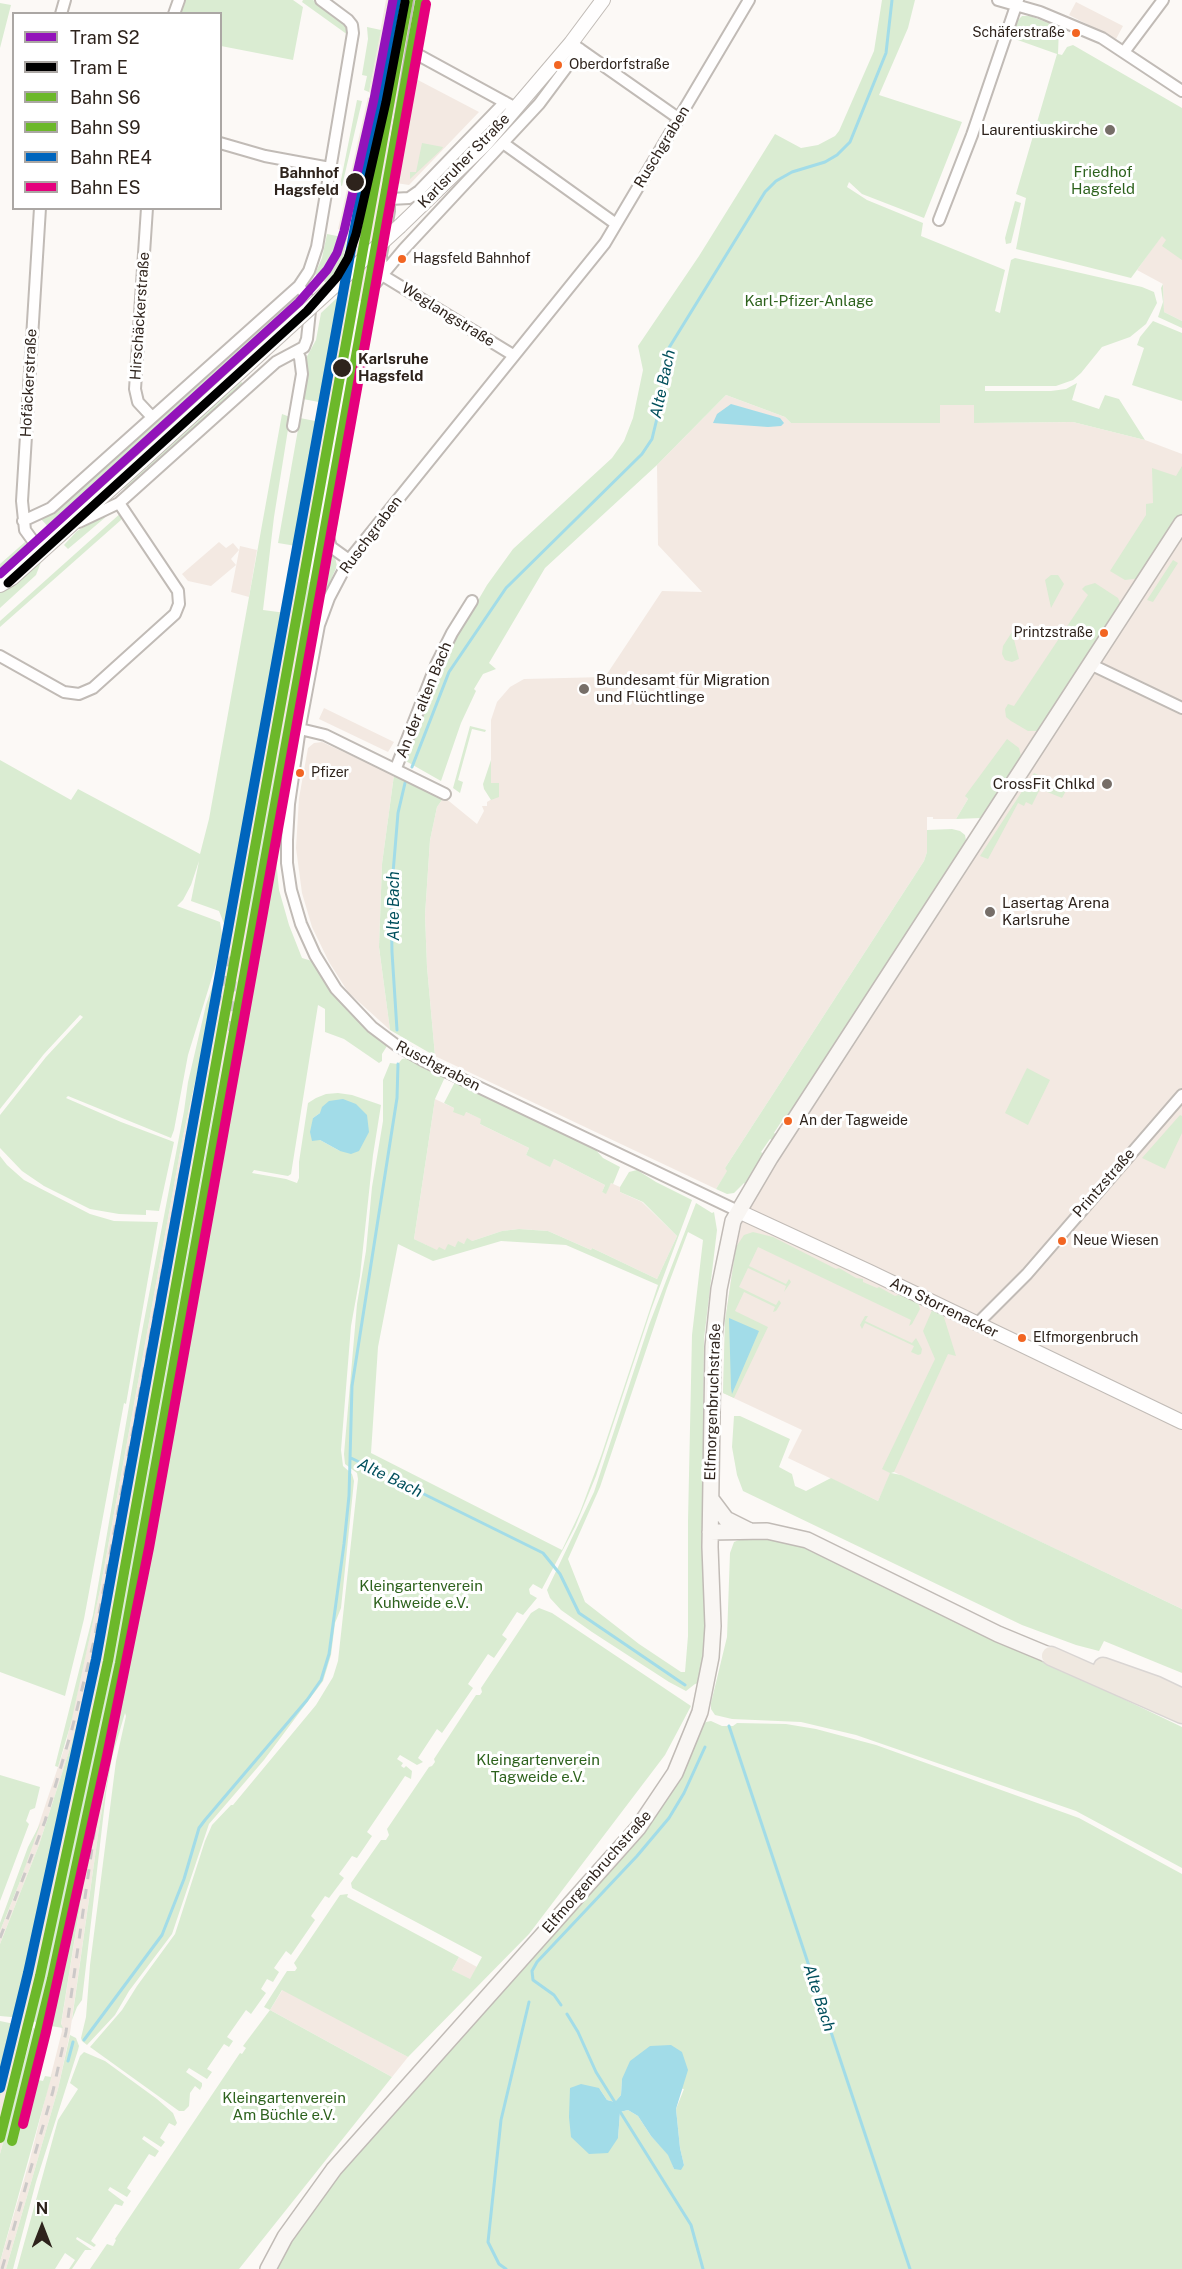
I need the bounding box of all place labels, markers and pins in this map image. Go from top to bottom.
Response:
place label: Schäferstraße [972,25,1065,41]
marker: Schäferstraße [1070,27,1082,39]
place label: Oberdorfstraße [569,57,670,73]
marker: Oberdorfstraße [552,59,564,71]
place label: Laurentiuskirche [981,121,1098,139]
marker: Laurentiuskirche [1103,123,1117,137]
place label: Bahnhof Hagsfeld [274,164,339,199]
marker: Bahnhof Hagsfeld [344,171,366,193]
place label: Hagsfeld Bahnhof [413,251,531,267]
marker: Hagsfeld Bahnhof [396,253,408,265]
place label: Karlsruhe Hagsfeld [358,350,429,385]
marker: Karlsruhe Hagsfeld [331,357,353,379]
place label: Printzstraße [1014,625,1093,641]
marker: Printzstraße [1098,627,1110,639]
place label: Bundesamt für Migration und Flüchtlinge [596,671,770,706]
marker: Bundesamt für Migration und Flüchtlinge [577,682,591,696]
place label: Pfizer [311,765,349,781]
marker: Pfizer [294,767,306,779]
place label: CrossFit Chlkd [993,775,1095,793]
marker: CrossFit Chlkd [1100,777,1114,791]
place label: Lasertag Arena Karlsruhe [1002,894,1109,929]
marker: Lasertag Arena Karlsruhe [983,905,997,919]
place label: An der Tagweide [799,1113,908,1129]
marker: An der Tagweide [782,1115,794,1127]
place label: Neue Wiesen [1073,1233,1159,1249]
marker: Neue Wiesen [1056,1235,1068,1247]
place label: Elfmorgenbruch [1033,1330,1138,1346]
marker: Elfmorgenbruch [1016,1332,1028,1344]

